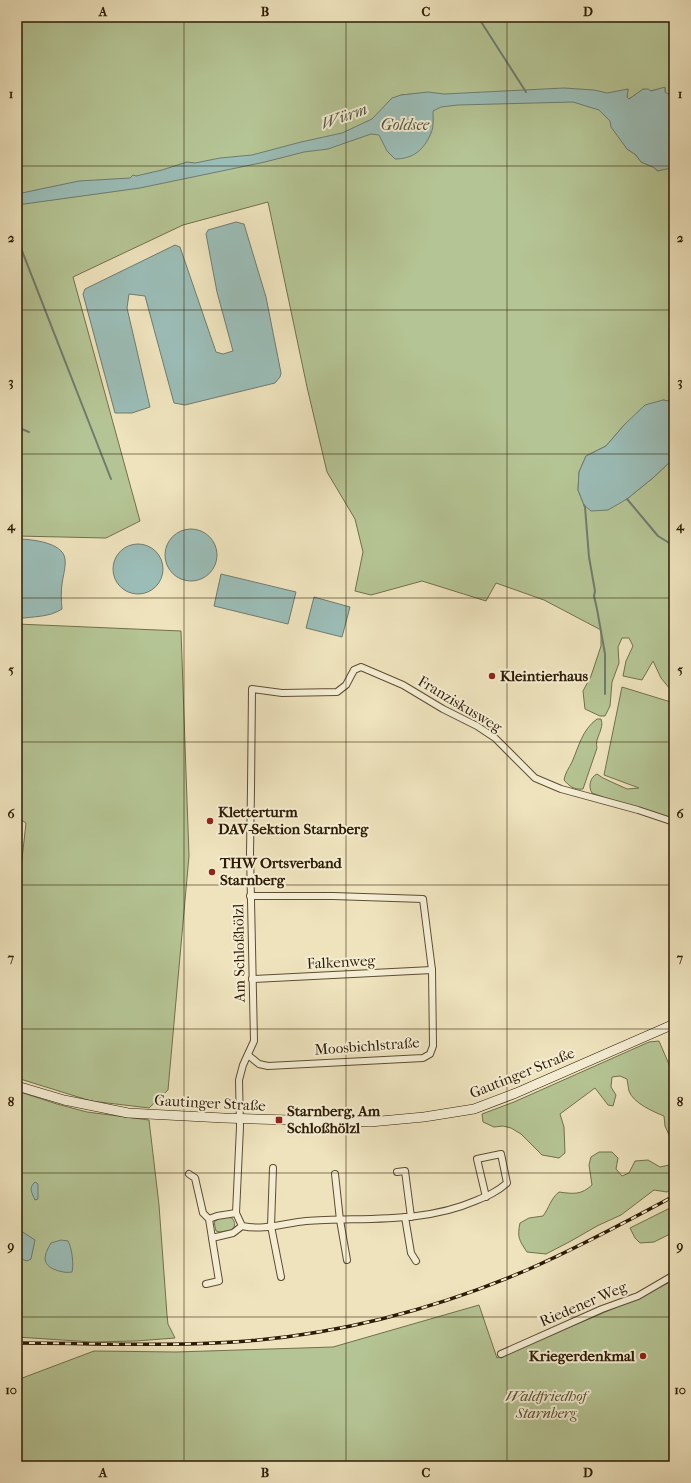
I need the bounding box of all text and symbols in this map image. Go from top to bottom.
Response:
text: A [98,4,108,19]
text: B [261,4,270,19]
text: C [422,4,431,19]
text: D [583,4,593,19]
text: 1 [9,86,14,101]
text: 1 [678,86,683,101]
water label: Würm [318,99,370,133]
water label: Goldsee [381,115,430,134]
text: 2 [8,230,15,245]
text: 2 [677,230,684,245]
text: 3 [8,374,14,390]
text: 3 [677,374,683,390]
text: 4 [6,518,16,534]
text: 4 [675,518,685,534]
text: 5 [8,662,14,677]
text: 5 [677,662,683,677]
place label: Kleintierhaus [500,667,589,685]
marker: Kleintierhaus [487,671,497,681]
street label: Franziskusweg [415,672,506,737]
place label: Kletterturm DAV-Sektion Starnberg [218,803,369,838]
text: 6 [7,806,15,821]
text: 6 [676,806,684,821]
marker: Kletterturm DAV-Sektion Starnberg [205,816,215,826]
place label: THW Ortsverband Starnberg [219,854,343,889]
marker: THW Ortsverband Starnberg [207,867,217,877]
street label: Am Schloßhölzl [229,904,249,1003]
text: 7 [7,950,15,965]
text: 7 [676,950,684,965]
street label: Falkenweg [306,951,377,973]
street label: Moosbichlstraße [314,1033,421,1059]
street label: Gautinger Straße [467,1044,578,1102]
street label: Gautinger Straße [154,1091,267,1115]
text: 8 [8,1094,15,1109]
text: 8 [677,1094,684,1109]
place label: Starnberg, Am Schloßhölzl [287,1102,381,1137]
marker: Starnberg, Am Schloßhölzl [274,1115,284,1125]
text: 9 [7,1238,15,1254]
text: 9 [676,1238,684,1254]
street label: Riedener Weg [537,1277,630,1330]
place label: Kriegerdenkmal [529,1347,636,1365]
marker: Kriegerdenkmal [638,1351,648,1361]
text: 10 [5,1382,17,1397]
text: 10 [674,1382,686,1397]
park label: Waldfriedhof Starnberg [505,1387,590,1422]
text: A [98,1465,108,1480]
text: B [261,1465,270,1480]
text: C [422,1465,431,1480]
text: D [583,1465,593,1480]

